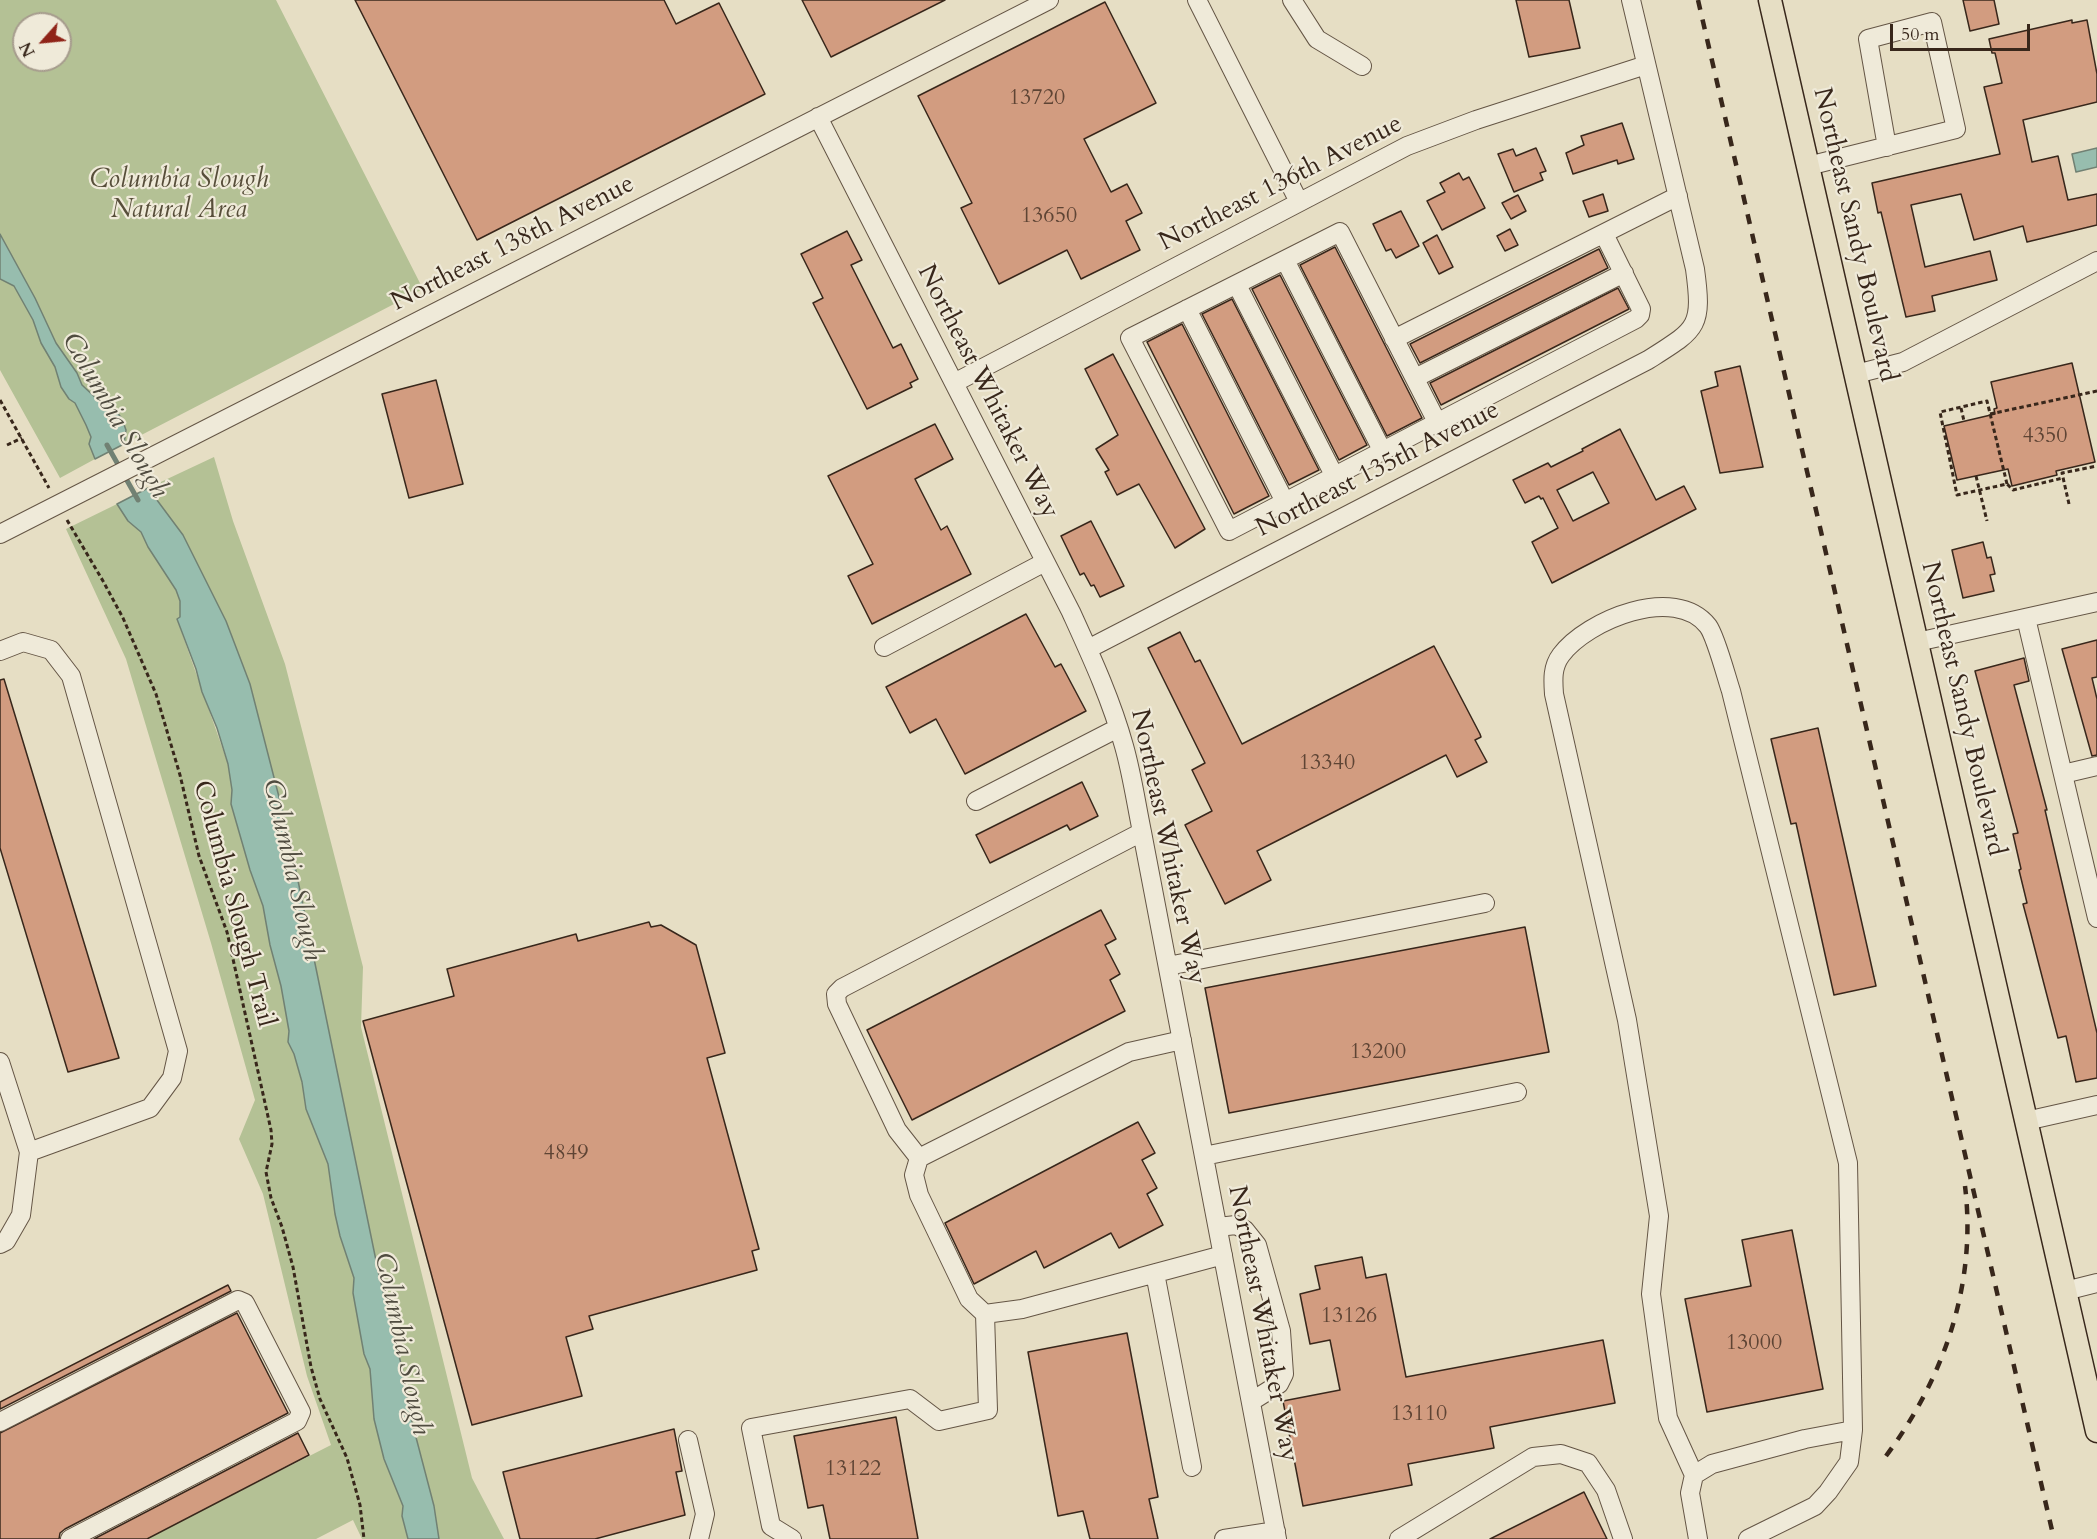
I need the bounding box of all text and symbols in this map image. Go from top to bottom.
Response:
north arrow [12,12,72,72]
scale bar [1893,12,2032,50]
text: 50 m [1901,22,1940,47]
text: N [15,38,41,60]
street label: Northeast Sandy Boulevard [1805,85,1903,385]
house number: 13720 [1009,86,1065,112]
street label: Northeast 136th Avenue [1154,109,1408,259]
park label: Columbia Slough Natural Area [90,165,268,226]
street label: Northeast 138th Avenue [386,169,640,319]
house number: 13650 [1021,204,1077,230]
street label: Northeast Whitaker Way [909,260,1065,524]
water label: Columbia Slough [54,327,174,505]
street label: Northeast 135th Avenue [1251,395,1505,545]
house number: 4350 [2022,424,2068,450]
street label: Northeast Sandy Boulevard [1913,559,2011,859]
street label: Northeast Whitaker Way [1123,706,1211,988]
house number: 13340 [1299,751,1355,777]
water label: Columbia Slough [254,776,328,964]
street label: Columbia Slough Trail [185,777,281,1031]
house number: 13200 [1350,1040,1406,1066]
house number: 4849 [543,1141,589,1167]
street label: Northeast Whitaker Way [1220,1183,1304,1465]
water label: Columbia Slough [366,1250,436,1438]
house number: 13126 [1321,1304,1377,1330]
house number: 13000 [1726,1331,1782,1357]
house number: 13110 [1391,1402,1447,1428]
house number: 13122 [825,1457,881,1483]

